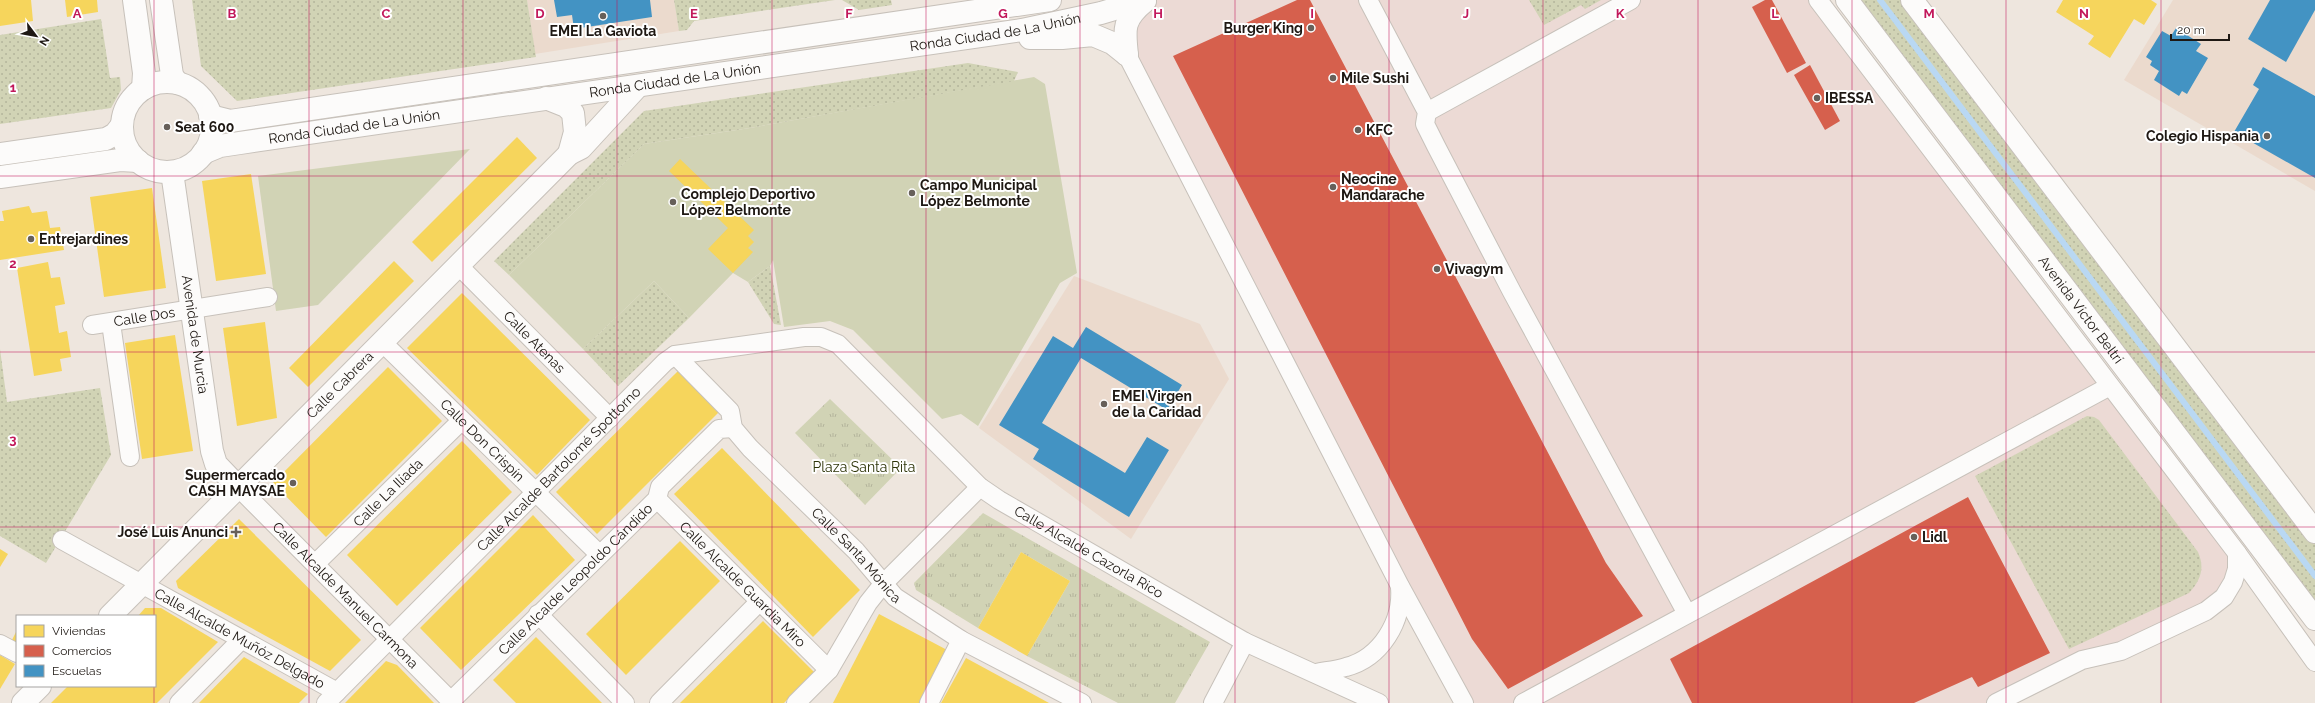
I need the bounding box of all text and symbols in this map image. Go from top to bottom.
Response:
text: A [73,6,82,21]
text: B [228,6,237,21]
text: C [382,6,391,21]
text: D [535,6,545,21]
text: E [690,6,698,21]
text: F [845,6,853,21]
text: G [998,6,1008,21]
text: H [1153,6,1163,21]
text: I [1310,6,1314,21]
text: J [1463,6,1469,21]
text: K [1616,6,1625,21]
text: L [1771,6,1779,21]
text: M [1923,6,1935,21]
text: N [2079,6,2089,21]
street label: Ronda Ciudad de La Unión [909,10,1082,54]
marker: EMEI La Gaviota [598,11,608,21]
north arrow [16,16,56,56]
scale bar [2171,16,2229,42]
place label: Burger King [1224,20,1303,36]
place label: EMEI La Gaviota [550,23,656,39]
marker: Burger King [1306,23,1316,33]
text: 20 m [2177,23,2205,37]
text: N [36,34,52,48]
street label: Ronda Ciudad de La Unión [588,60,762,100]
place label: Mile Sushi [1341,70,1409,86]
marker: Mile Sushi [1328,73,1338,83]
text: 1 [10,80,17,95]
place label: IBESSA [1825,90,1874,106]
marker: IBESSA [1812,93,1822,103]
street label: Ronda Ciudad de La Unión [267,106,441,147]
place label: Seat 600 [175,119,234,135]
marker: Seat 600 [162,122,172,132]
place label: KFC [1366,122,1393,138]
marker: KFC [1353,125,1363,135]
place label: Colegio Hispania [2146,128,2259,144]
marker: Colegio Hispania [2262,131,2272,141]
place label: Neocine Mandarache [1341,171,1425,203]
place label: Campo Municipal López Belmonte [920,177,1038,209]
marker: Neocine Mandarache [1328,182,1338,192]
place label: Complejo Deportivo López Belmonte [681,186,816,218]
marker: Campo Municipal López Belmonte [907,188,917,198]
marker: Complejo Deportivo López Belmonte [668,197,678,207]
place label: Entrejardines [39,231,128,247]
marker: Entrejardines [26,234,36,244]
street label: Avenida Víctor Beltrí [2035,253,2127,367]
text: 2 [9,256,17,271]
place label: Vivagym [1445,261,1503,277]
marker: Vivagym [1432,264,1442,274]
street label: Avenida de Murcia [179,274,212,395]
street label: Calle Dos [113,304,176,329]
street label: Calle Atenas [500,308,569,376]
street label: Calle Cabrera [303,348,376,422]
street label: Calle Alcalde Bartolomé Spottorno [474,383,644,554]
place label: EMEI Virgen de la Caridad [1112,388,1201,420]
street label: Calle Don Crispín [437,396,528,485]
marker: EMEI Virgen de la Caridad [1099,399,1109,409]
text: 3 [9,432,17,447]
street label: Calle La Ilíada [350,455,426,530]
park label: Plaza Santa Rita [813,459,915,475]
place label: Supermercado CASH MAYSAE [185,467,286,499]
marker: Supermercado CASH MAYSAE [288,478,298,488]
street label: Calle Alcalde Leopoldo Cándido [495,500,656,658]
street label: Calle Alcalde Cazorla Rico [1011,503,1166,601]
street label: Calle Santa Mónica [808,504,903,606]
street label: Calle Alcalde Guardia Miro [676,518,809,650]
street label: Calle Alcalde Manuel Carmona [269,519,422,672]
place label: José Luis Anunci [117,524,228,540]
marker: José Luis Anunci [231,527,241,537]
place label: Lidl [1922,529,1948,545]
marker: Lidl [1909,532,1919,542]
street label: Calle Alcalde Muñóz Delgado [152,585,328,692]
legend [16,615,156,687]
text: Viviendas [52,624,106,638]
text: Comercios [52,644,112,658]
text: Escuelas [52,664,102,678]

